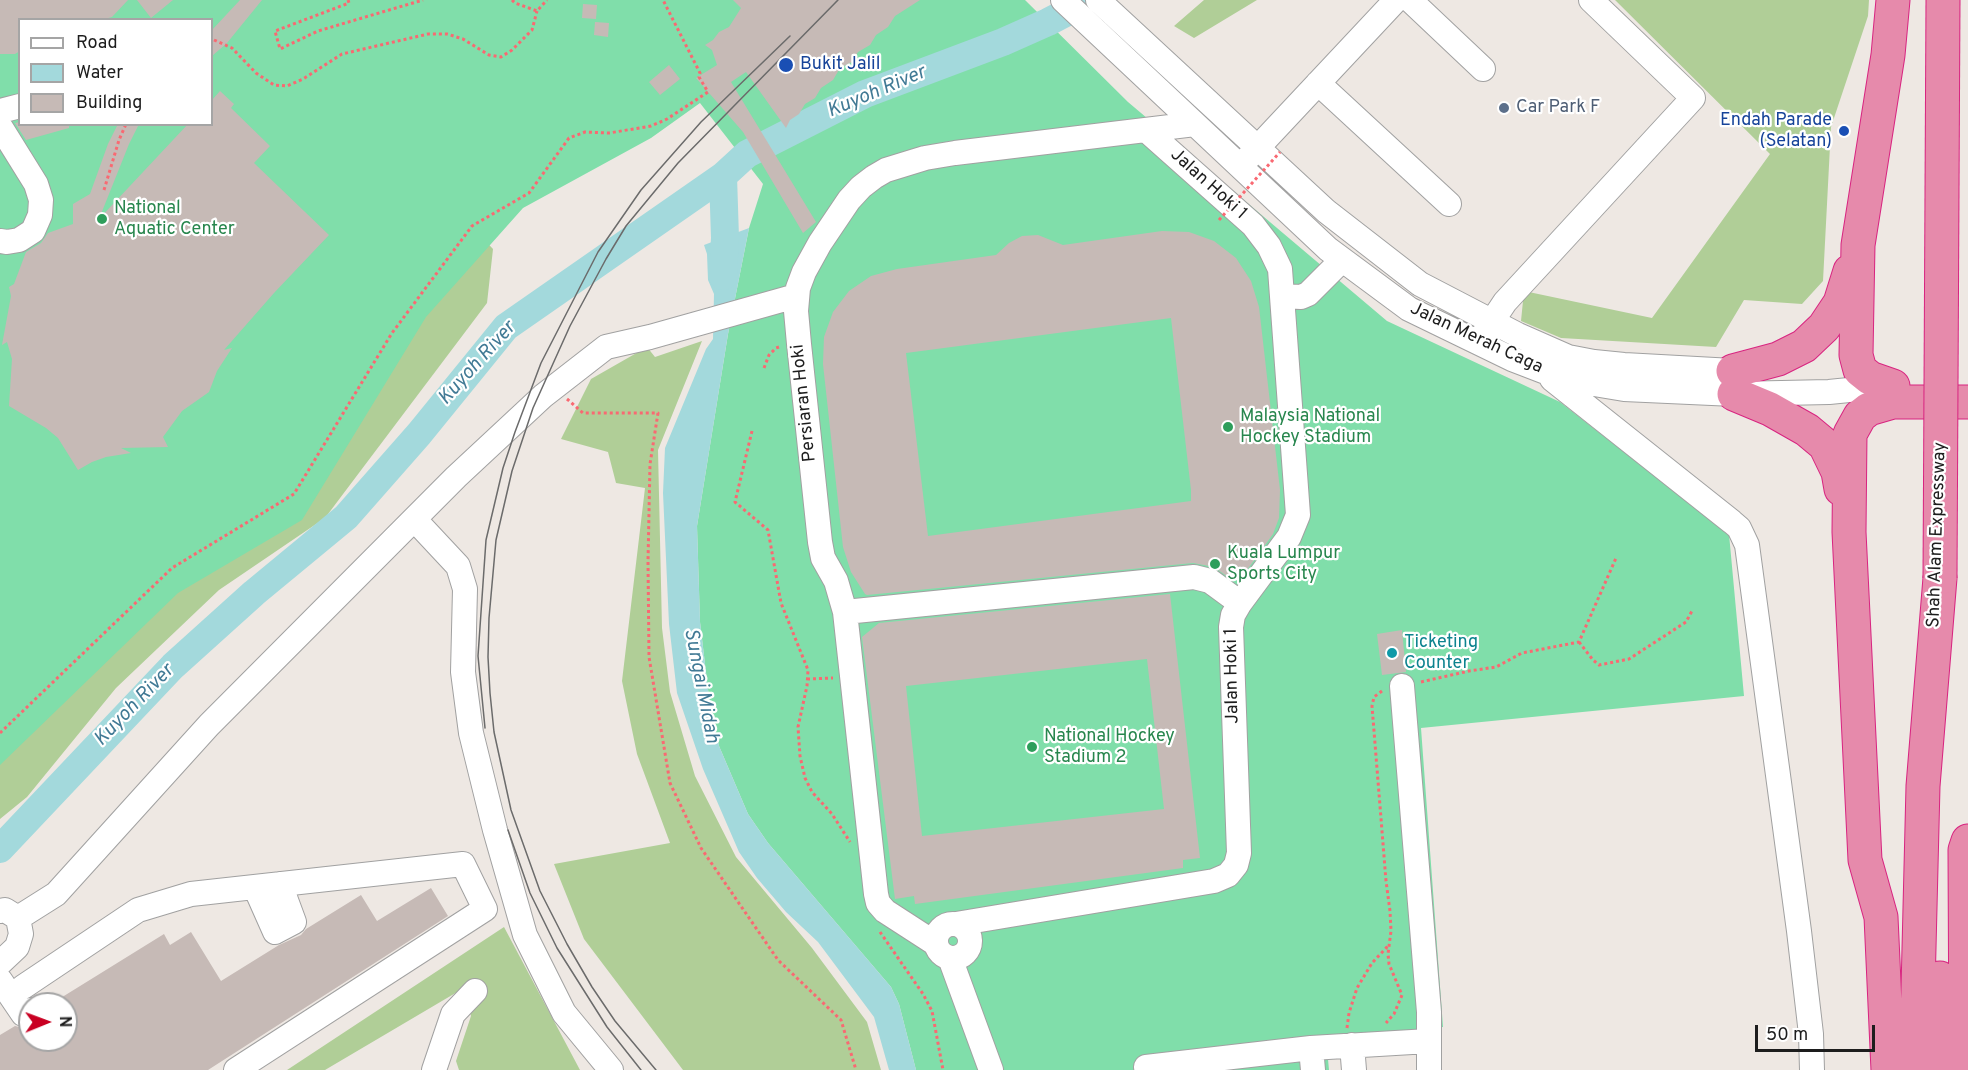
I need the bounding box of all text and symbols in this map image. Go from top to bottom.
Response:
legend [18,18,213,126]
text: Road [76,32,118,55]
place label: Bukit Jalil [800,54,880,76]
marker: Bukit Jalil [777,56,795,74]
water label: Kuyoh River [824,61,930,125]
text: Water [76,62,123,85]
text: Building [76,92,142,115]
place label: Car Park F [1516,97,1600,119]
marker: Car Park F [1497,101,1511,115]
place label: Endah Parade (Selatan) [1720,110,1832,152]
marker: Endah Parade (Selatan) [1837,124,1851,138]
street label: Jalan Hoki 1 [1165,145,1251,225]
place label: National Aquatic Center [114,198,235,240]
marker: National Aquatic Center [95,212,109,226]
street label: Jalan Merah Caga [1406,299,1546,379]
water label: Kuyoh River [434,317,522,411]
street label: Persiaran Hoki [788,343,822,463]
place label: Malaysia National Hockey Stadium [1240,406,1380,448]
marker: Malaysia National Hockey Stadium [1221,420,1235,434]
street label: Shah Alam Expressway [1924,442,1952,628]
place label: Kuala Lumpur Sports City [1227,543,1340,586]
marker: Kuala Lumpur Sports City [1208,557,1222,571]
water label: Sungai Midah [677,627,723,745]
street label: Jalan Hoki 1 [1221,628,1245,724]
place label: Ticketing Counter [1404,632,1478,674]
marker: Ticketing Counter [1385,646,1399,660]
water label: Kuyoh River [90,660,180,752]
place label: National Hockey Stadium 2 [1044,726,1175,768]
marker: National Hockey Stadium 2 [1025,740,1039,754]
north arrow [18,992,78,1052]
scale bar [1758,1013,1878,1051]
text: N [54,1016,74,1028]
text: 50 m [1766,1024,1808,1047]

